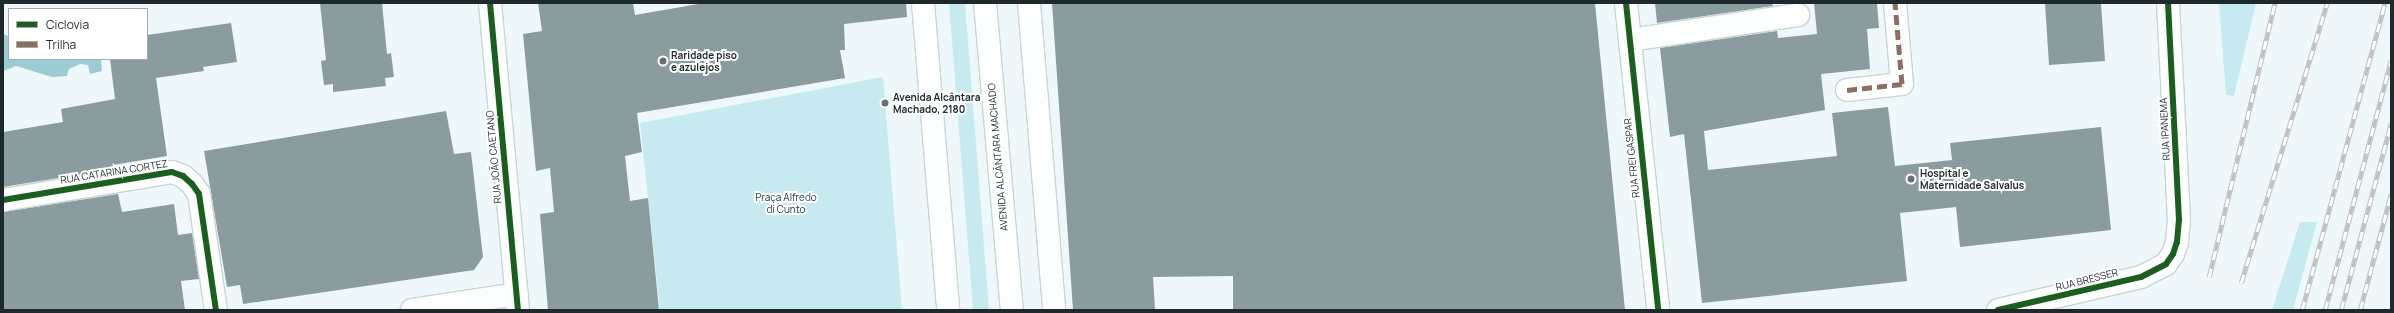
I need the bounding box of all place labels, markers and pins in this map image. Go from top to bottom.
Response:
place label: Raridade piso e azulejos [671,49,737,72]
marker: Raridade piso e azulejos [658,56,668,66]
place label: Avenida Alcântara Machado, 2180 [893,91,980,114]
marker: Avenida Alcântara Machado, 2180 [880,98,890,108]
place label: Hospital e Maternidade Salvalus [1920,167,2024,190]
marker: Hospital e Maternidade Salvalus [1905,173,1917,185]

